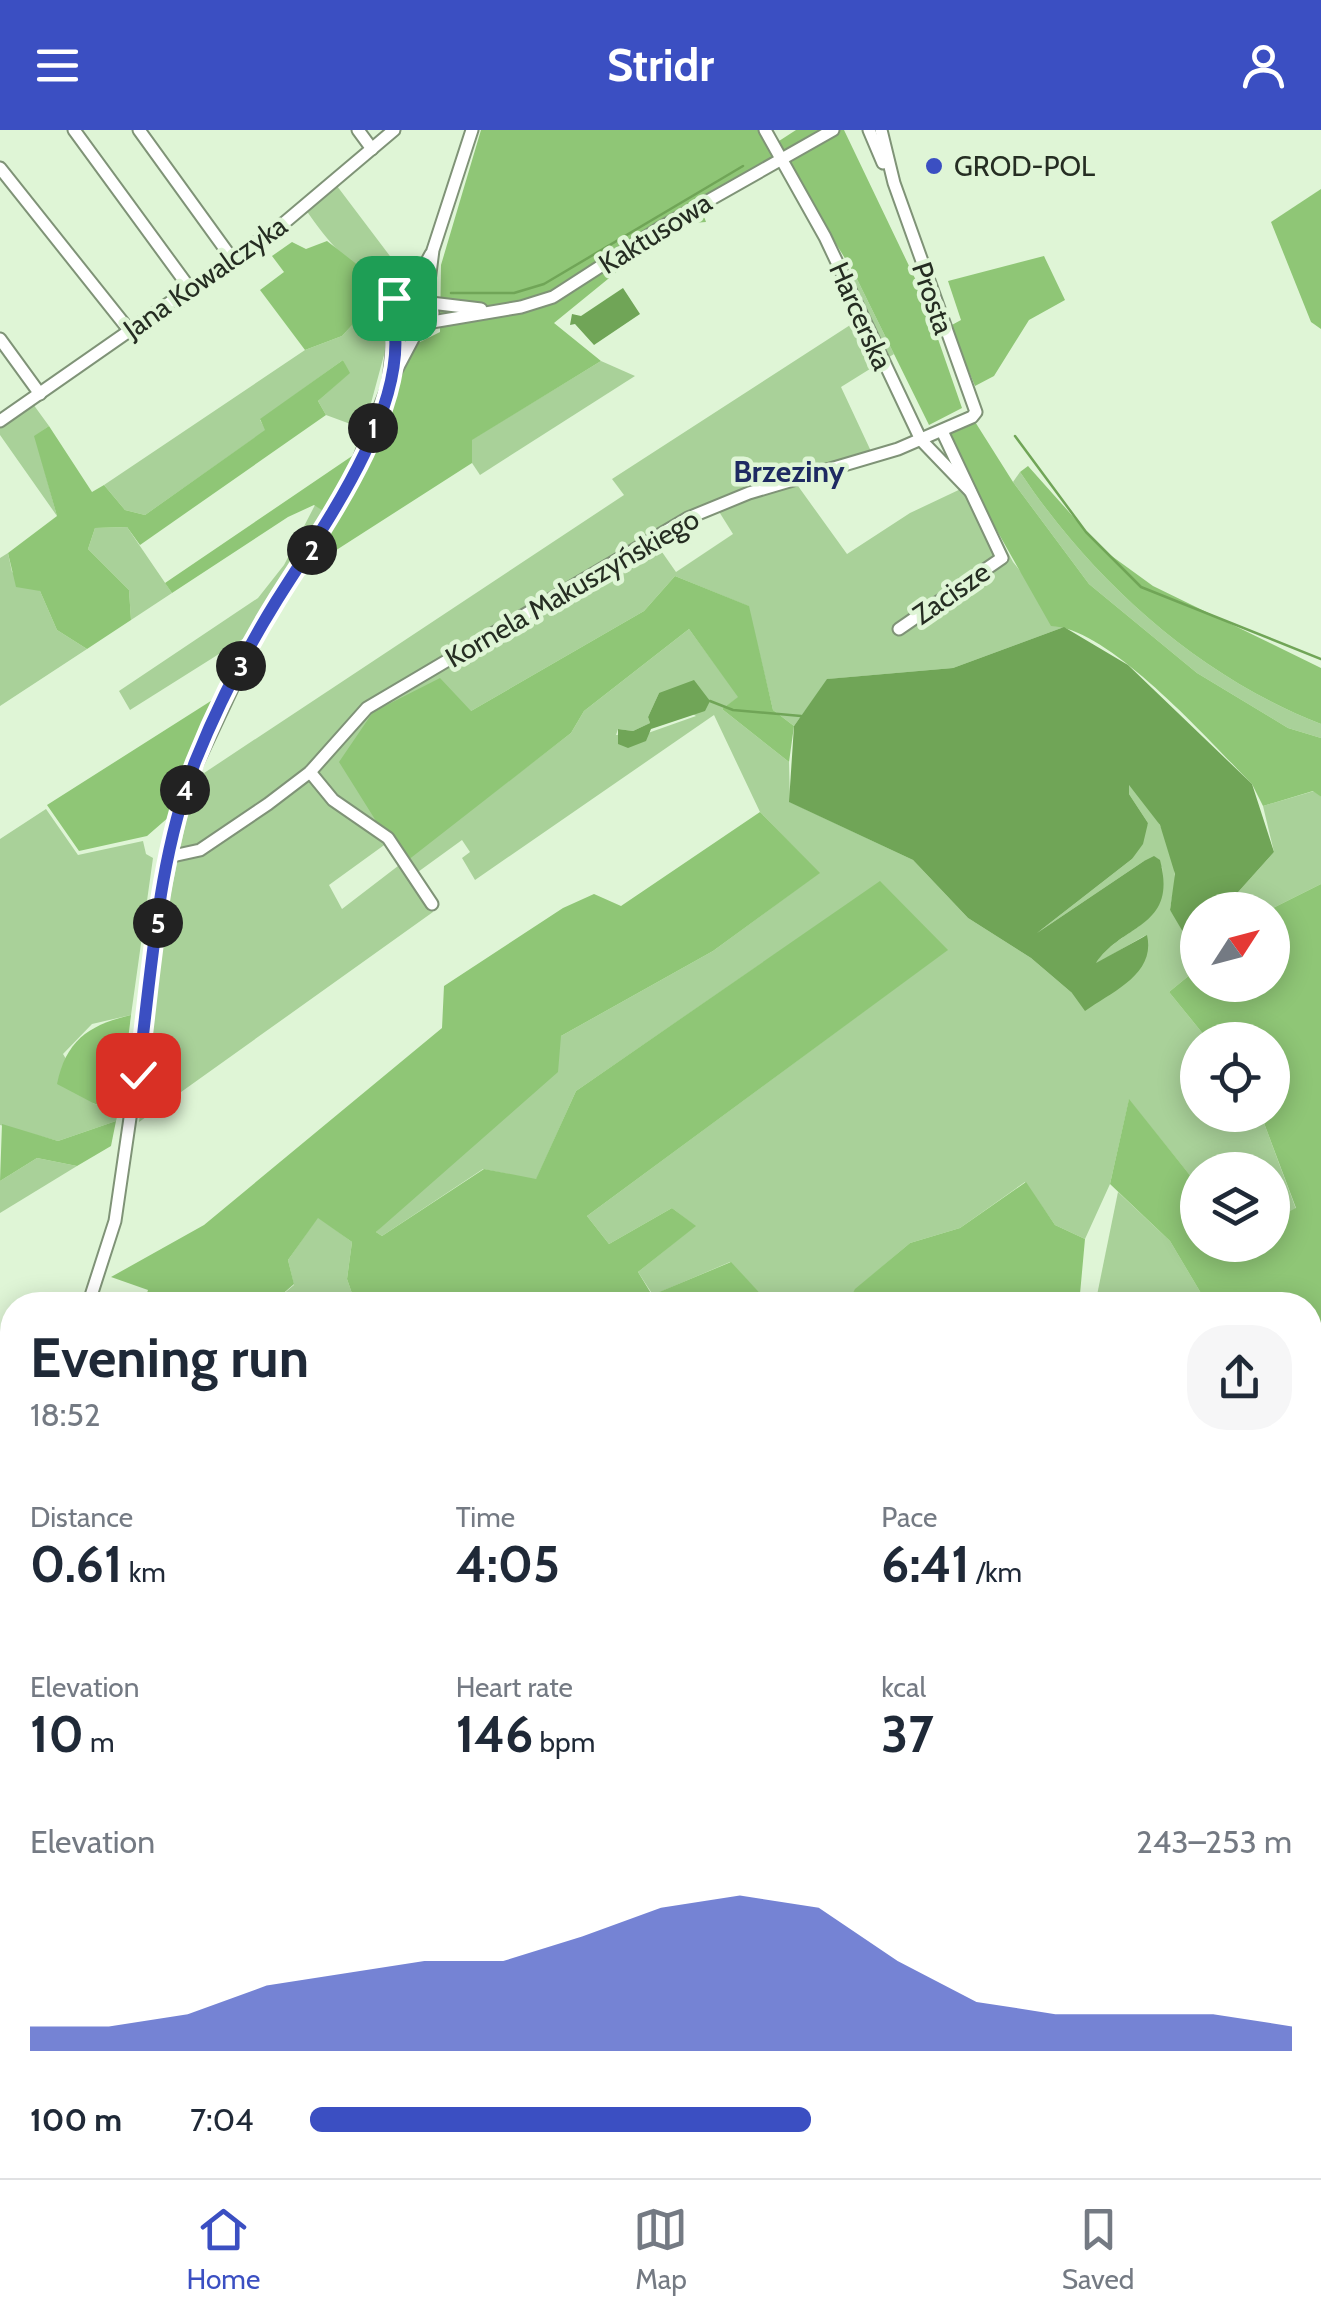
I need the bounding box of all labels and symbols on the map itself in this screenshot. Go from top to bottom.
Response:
place label: GROD-POL [954,149,1095,183]
marker: GROD-POL [923,155,945,177]
street label: Kaktusowa [592,185,718,281]
street label: Jana Kowalczyka [116,208,294,347]
pin [352,256,437,341]
street label: Harcerska [822,257,900,376]
street label: Prosta [905,257,961,339]
pin: 1 [348,403,398,453]
district label: Brzeziny [733,453,846,490]
street label: Kornela Makuszyńskiego [439,502,705,674]
pin: 2 [287,525,337,575]
street label: Zacisze [906,554,996,632]
pin: 3 [216,641,266,691]
pin: 4 [160,765,210,815]
north arrow [1180,892,1290,1002]
pin: 5 [133,898,183,948]
pin [96,1033,181,1118]

